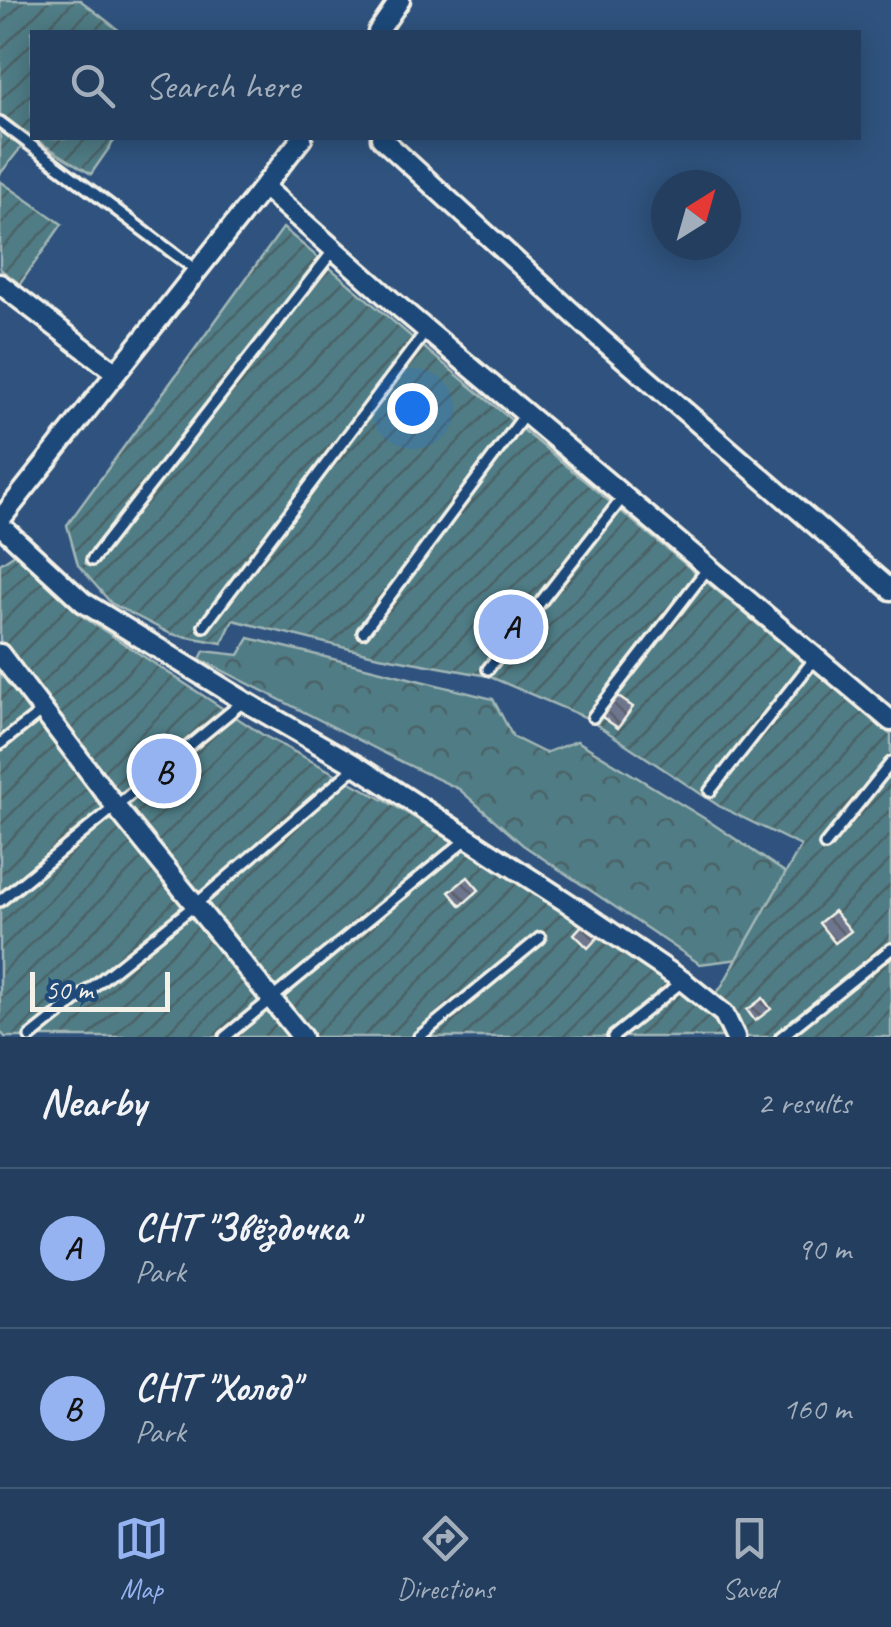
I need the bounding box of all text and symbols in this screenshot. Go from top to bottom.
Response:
search box [30,30,861,140]
icon: search [65,58,120,113]
text: Search here [145,62,300,109]
north arrow [651,170,741,260]
your location [387,383,438,434]
pin: A [478,590,544,664]
pin: B [132,734,196,808]
scale bar [30,967,170,1011]
text: 50 m [45,972,93,1007]
text: Nearby [40,1076,146,1129]
text: 2 results [757,1082,851,1123]
text: СНТ "Звёздочка" [135,1204,357,1251]
text: A [64,1228,81,1269]
text: 90 m [797,1228,851,1269]
text: Park [135,1251,186,1292]
text: СНТ "Холод" [135,1364,299,1411]
text: B [64,1388,81,1429]
text: 160 m [782,1388,851,1429]
text: Park [135,1411,186,1452]
tab: Map [114,1511,169,1606]
tab: Directions [397,1511,494,1606]
tab: Saved [722,1511,777,1606]

